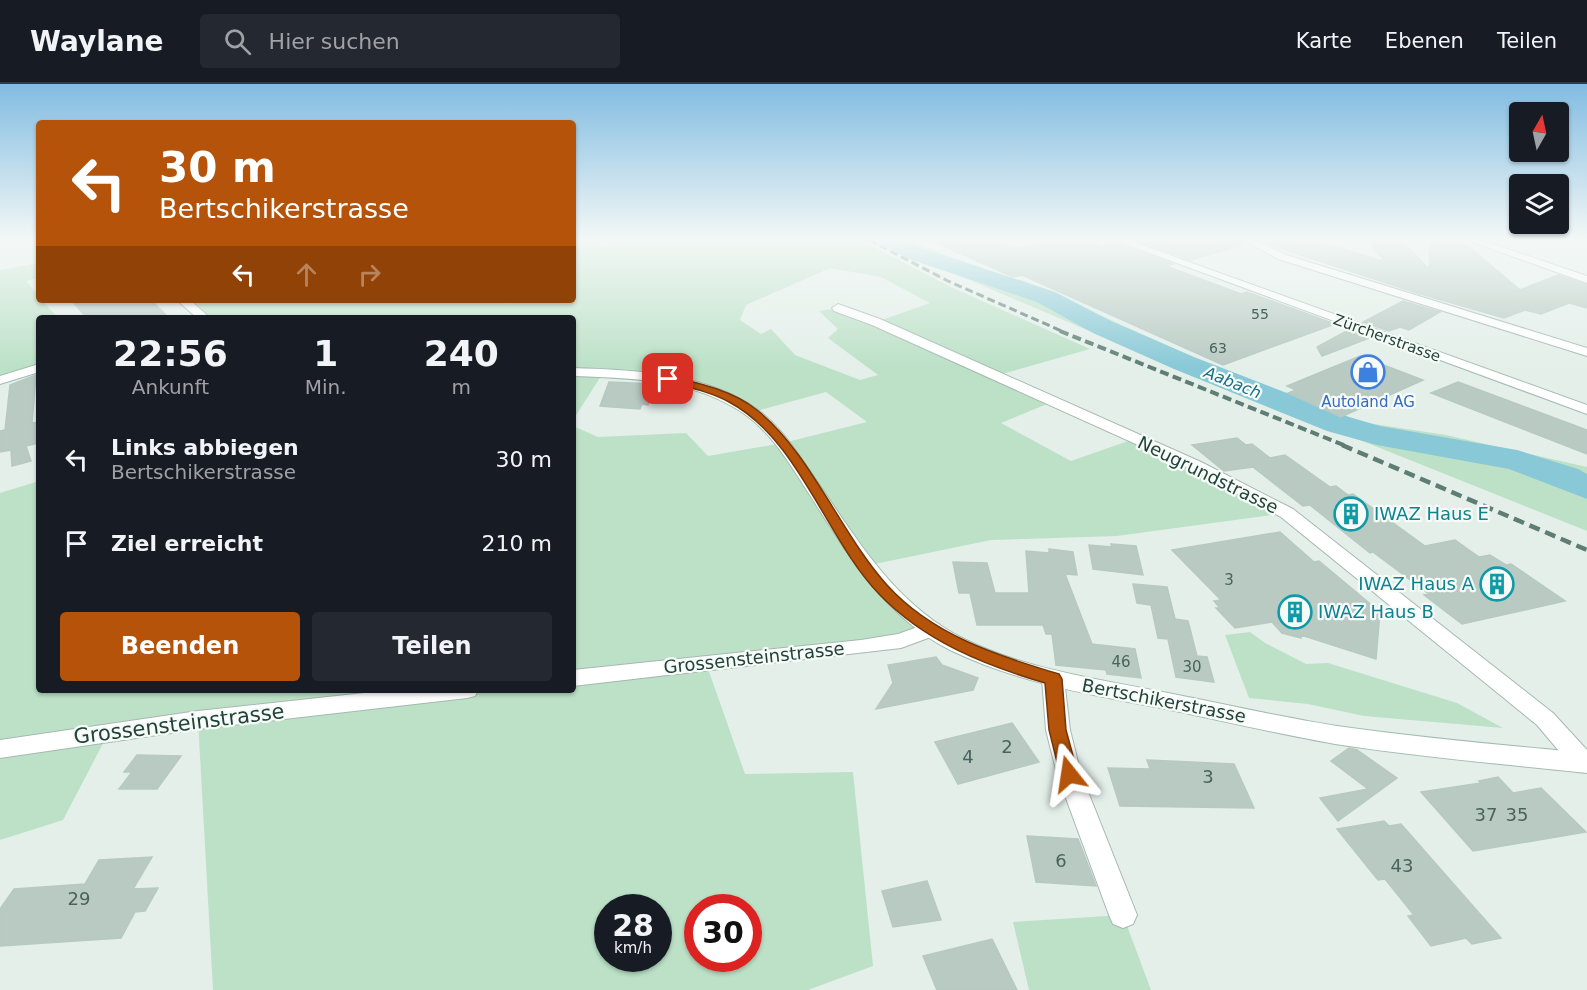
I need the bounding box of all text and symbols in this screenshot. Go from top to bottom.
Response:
search box [200,14,620,68]
text: Waylane [30,25,164,58]
icon: search [221,25,254,58]
text: Hier suchen [269,29,400,54]
text: Karte [1296,29,1352,53]
text: Ebenen [1385,29,1464,53]
text: Teilen [1497,29,1557,53]
north arrow [1509,102,1569,162]
map controls [1509,102,1569,234]
text: 30 m [159,143,276,192]
icon: left [60,144,138,222]
button: layers [1509,174,1569,234]
text: Bertschikerstrasse [159,193,409,224]
icon: left [227,258,260,291]
icon: ahead [290,258,323,291]
icon: right [353,258,386,291]
house number: 55 [1251,306,1269,322]
street label: Zürcherstrasse [1331,310,1443,366]
text: 22:56 [113,333,228,374]
text: 1 [313,333,338,374]
text: 240 [424,333,499,374]
house number: 63 [1209,340,1227,356]
pin [642,353,693,404]
shop icon: Autoland AG [1350,354,1386,390]
icon: arrive [651,362,684,395]
water label: Aabach [1201,362,1264,402]
text: Ankunft [132,375,209,399]
text: Min. [305,375,347,399]
text: m [452,375,471,399]
place label: Autoland AG [1321,393,1415,411]
street label: Neugrundstrasse [1135,431,1282,518]
text: Links abbiegen [111,435,299,460]
icon: left [60,443,93,476]
text: 30 m [496,447,552,472]
text: Bertschikerstrasse [111,460,296,484]
building icon: IWAZ Haus E [1333,496,1369,532]
place label: IWAZ Haus E [1374,503,1489,524]
icon: arrive [60,527,93,560]
text: Ziel erreicht [111,531,263,556]
text: 210 m [482,531,552,556]
building icon: IWAZ Haus A [1479,566,1515,602]
house number: 3 [1224,571,1234,589]
place label: IWAZ Haus A [1358,573,1475,594]
building icon: IWAZ Haus B [1277,594,1313,630]
place label: IWAZ Haus B [1318,601,1434,622]
button: Beenden [60,612,300,681]
button: Teilen [312,612,552,681]
street label: Grossensteinstrasse [662,638,845,677]
house number: 46 [1111,653,1131,671]
house number: 30 [1182,658,1202,676]
street label: Bertschikerstrasse [1080,674,1248,727]
street label: Grossensteinstrasse [72,699,286,749]
house number: 2 [1001,736,1013,757]
position arrow [1037,742,1101,806]
house number: 4 [962,746,974,767]
house number: 3 [1202,766,1214,787]
house number: 37 [1475,804,1497,825]
house number: 35 [1506,804,1528,825]
house number: 6 [1055,850,1067,871]
house number: 43 [1391,855,1413,876]
house number: 29 [68,888,90,909]
speed limit sign: 30 [684,894,762,972]
text: 28 [612,908,654,943]
text: km/h [614,939,652,957]

